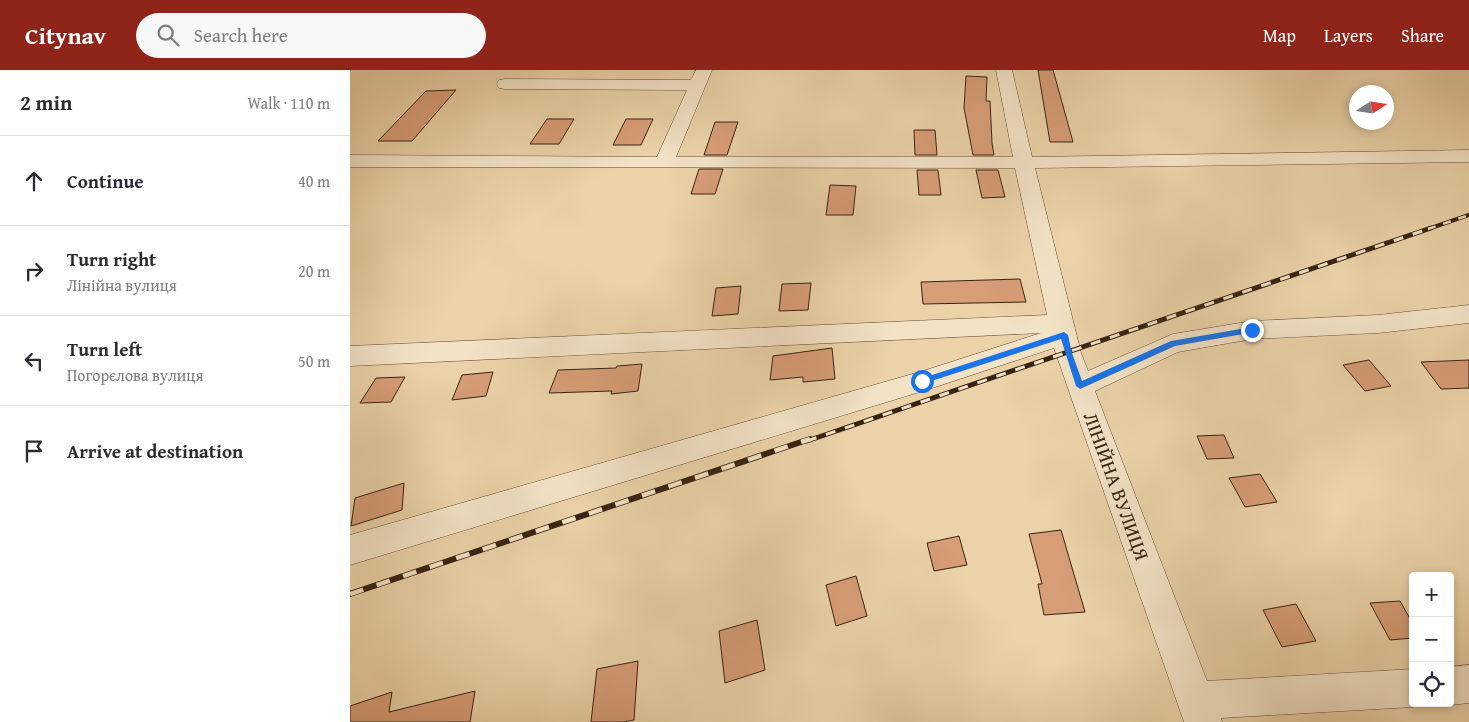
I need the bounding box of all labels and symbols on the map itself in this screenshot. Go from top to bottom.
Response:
north arrow [1349,85,1394,130]
route end [1241,319,1264,342]
route start [911,370,934,393]
street label: ЛІНІЙНА ВУЛИЦЯ [1077,408,1157,564]

